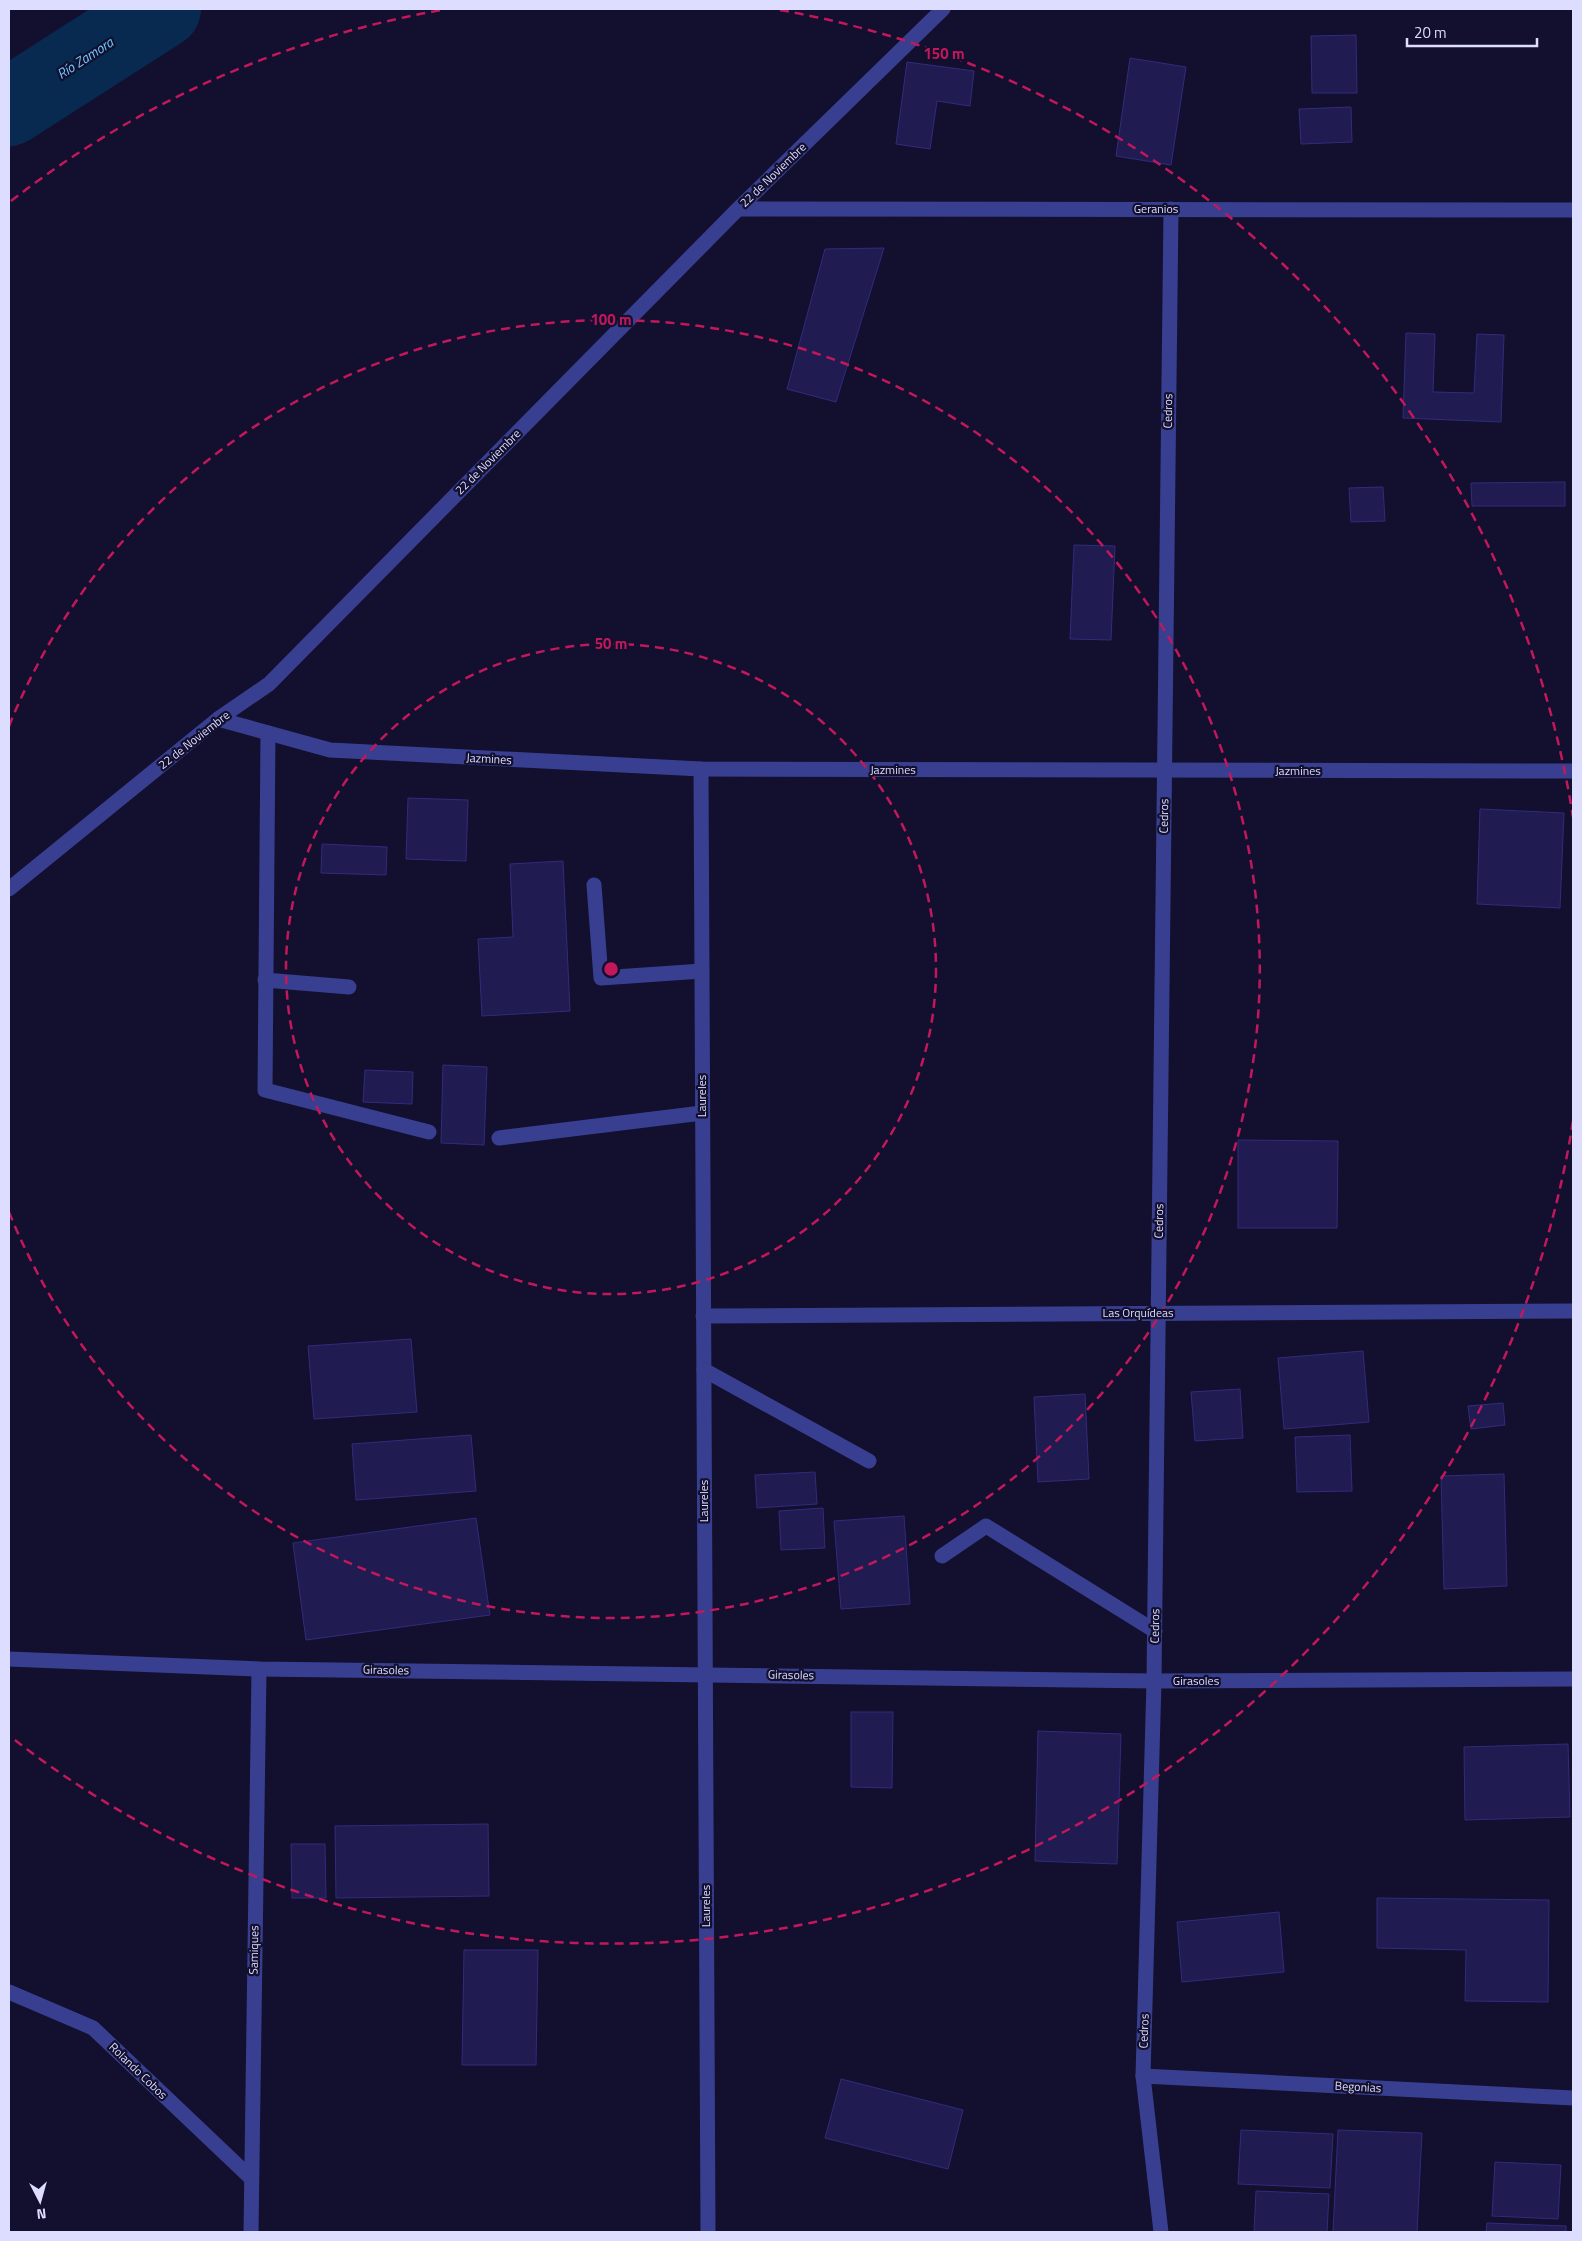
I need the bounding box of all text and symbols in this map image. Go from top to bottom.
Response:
scale bar [1407,15,1537,47]
text: 20 m [1414,21,1447,44]
water label: Río Zamora [52,31,118,84]
text: 150 m [923,42,965,65]
street label: 22 de Noviembre [735,138,810,211]
street label: Geranios [1134,199,1179,218]
text: 100 m [590,308,632,331]
street label: Cedros [1158,393,1177,429]
street label: 22 de Noviembre [450,424,525,499]
text: 50 m [595,632,627,655]
street label: 22 de Noviembre [154,706,234,774]
street label: Jazmines [466,748,513,769]
street label: Jazmines [870,760,916,779]
street label: Jazmines [1275,761,1321,780]
street label: Cedros [1154,798,1173,834]
centre of rings [602,960,620,978]
street label: Laureles [692,1074,711,1117]
street label: Cedros [1149,1203,1168,1239]
street label: Las Orquídeas [1102,1303,1174,1322]
street label: Laureles [694,1479,713,1522]
street label: Cedros [1145,1608,1164,1644]
street label: Girasoles [363,1660,410,1679]
street label: Girasoles [768,1665,815,1684]
street label: Girasoles [1173,1671,1220,1690]
street label: Laureles [696,1884,715,1927]
street label: Samiques [244,1925,263,1975]
street label: Cedros [1133,2013,1154,2049]
street label: Rolando Cobos [105,2038,172,2104]
street label: Begonias [1334,2076,1382,2097]
north arrow [15,2176,65,2226]
text: N [35,2203,47,2225]

